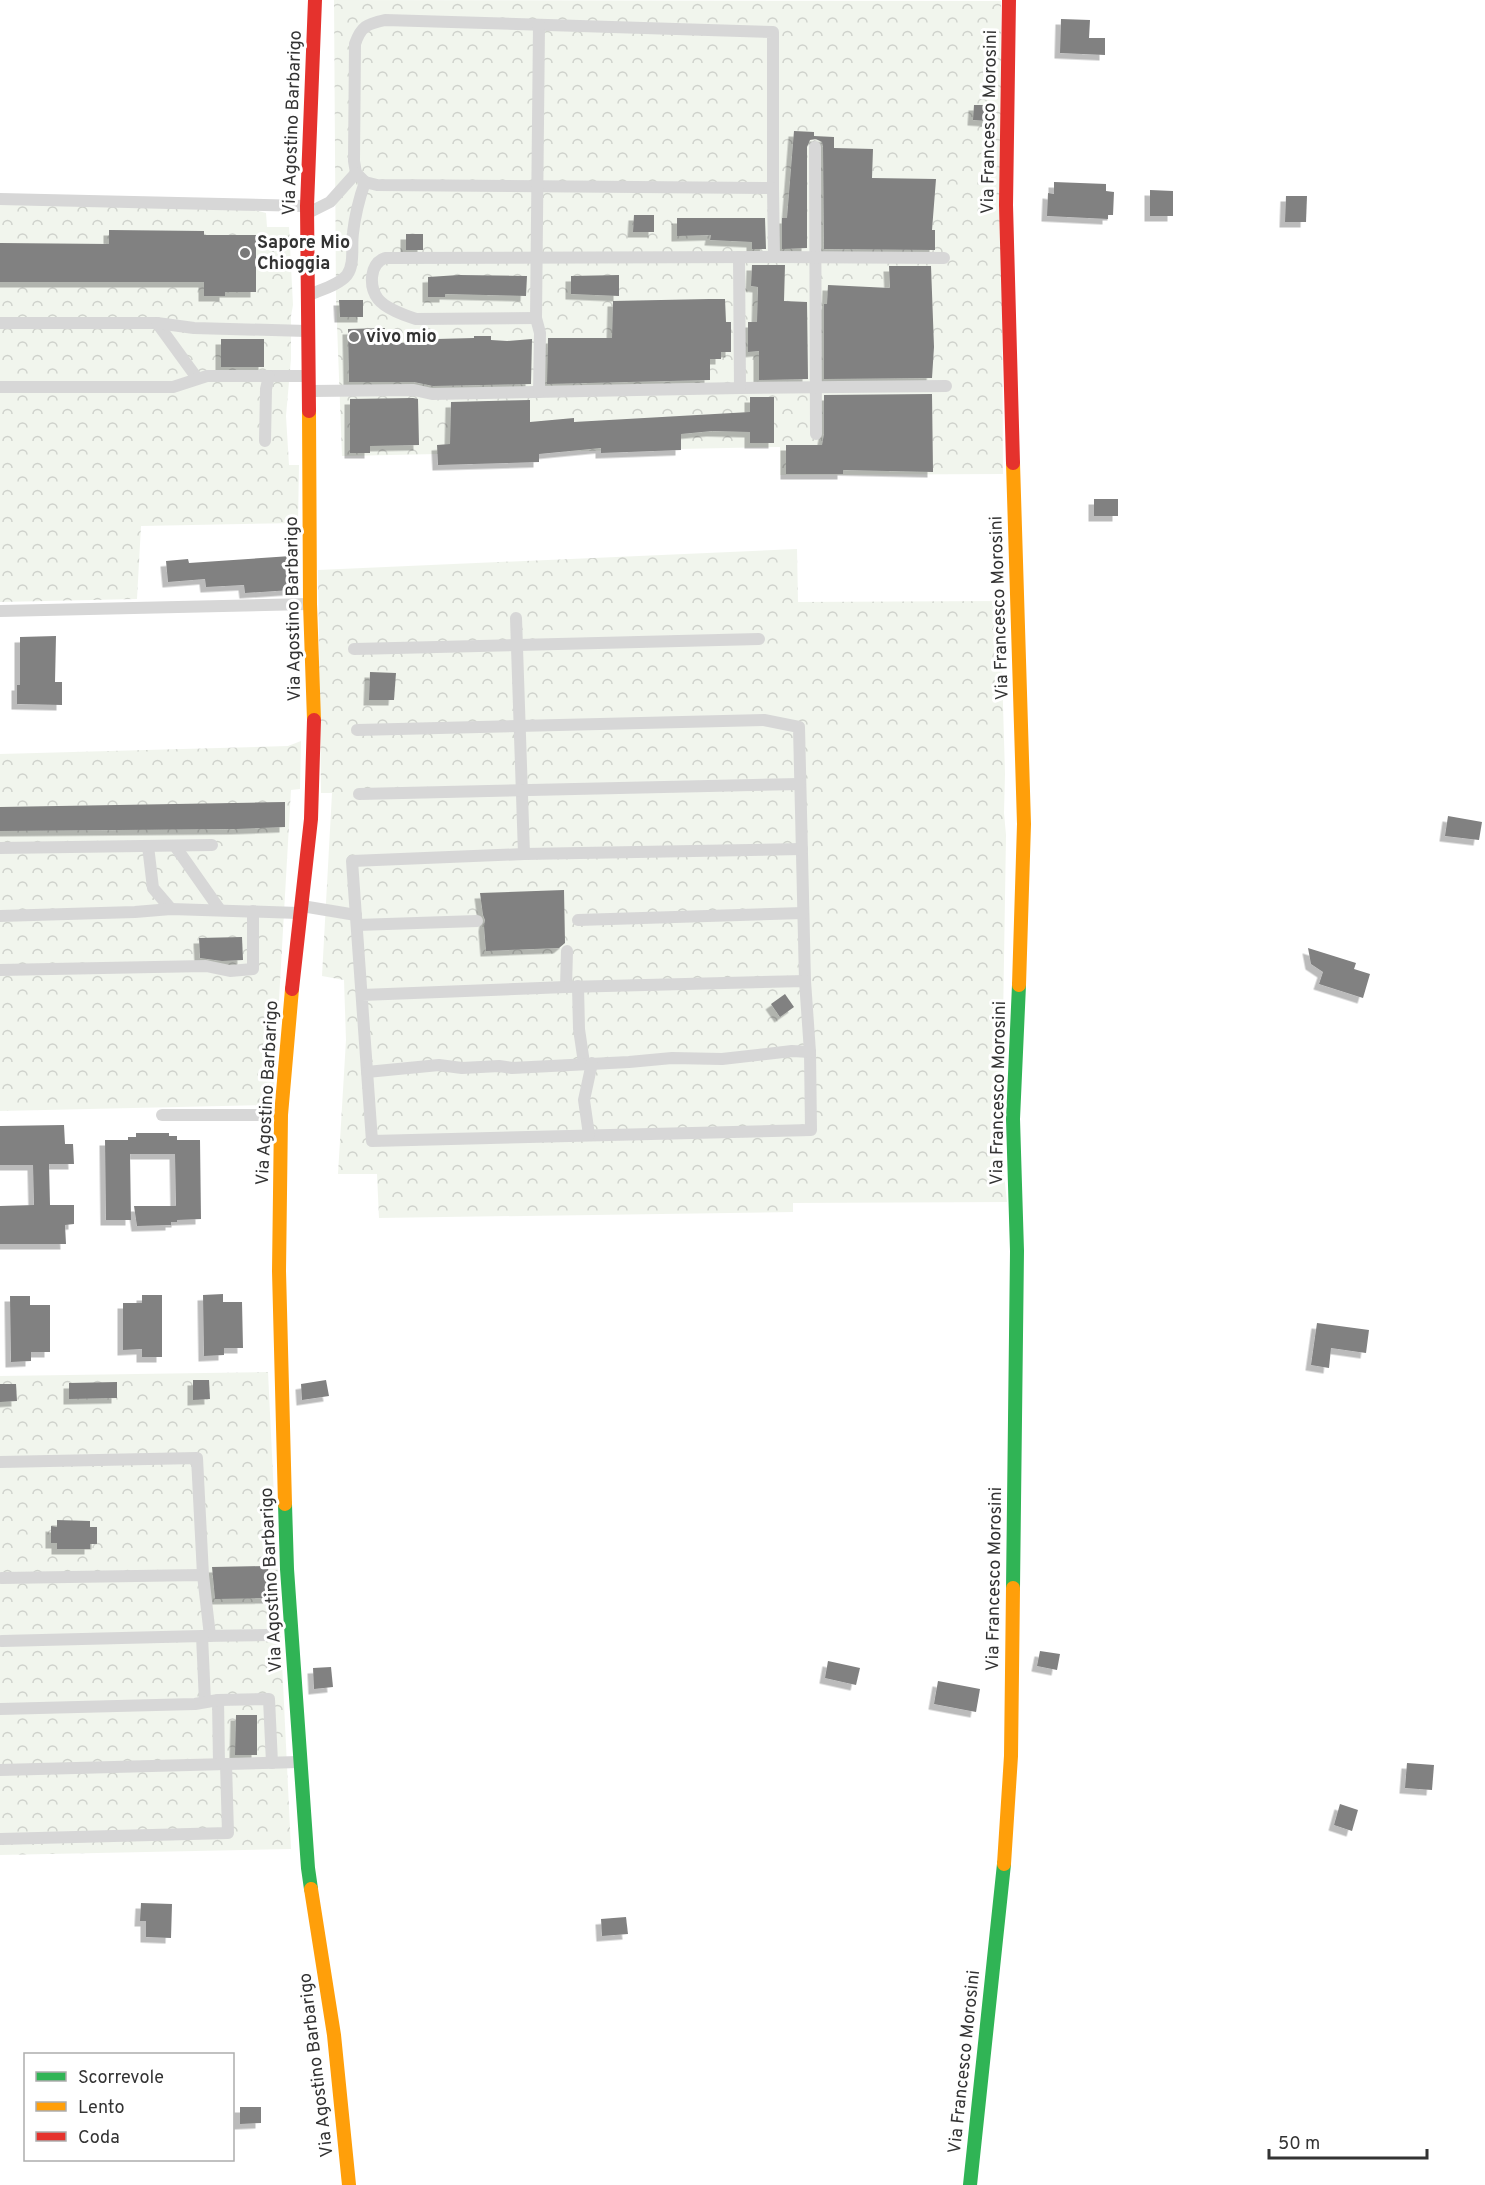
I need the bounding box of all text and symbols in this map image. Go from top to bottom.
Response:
street label: Via Agostino Barbarigo [278,30,308,216]
street label: Via Francesco Morosini [977,30,1003,214]
place label: Sapore Mio Chioggia [257,232,350,276]
marker: Sapore Mio Chioggia [238,246,252,260]
place label: vivo mio [366,326,437,349]
marker: vivo mio [347,330,361,344]
street label: Via Francesco Morosini [985,515,1015,701]
street label: Via Agostino Barbarigo [281,516,307,702]
street label: Via Agostino Barbarigo [252,1000,284,1186]
street label: Via Francesco Morosini [986,1001,1012,1185]
street label: Via Agostino Barbarigo [256,1487,288,1673]
street label: Via Francesco Morosini [982,1487,1008,1671]
street label: Via Francesco Morosini [944,1969,986,2155]
street label: Via Agostino Barbarigo [294,1972,340,2158]
legend [24,2053,234,2161]
text: Scorrevole [78,2067,164,2090]
text: Lento [78,2097,124,2120]
scale bar [1269,2122,1426,2160]
text: Coda [78,2127,120,2150]
text: 50 m [1278,2133,1320,2156]

